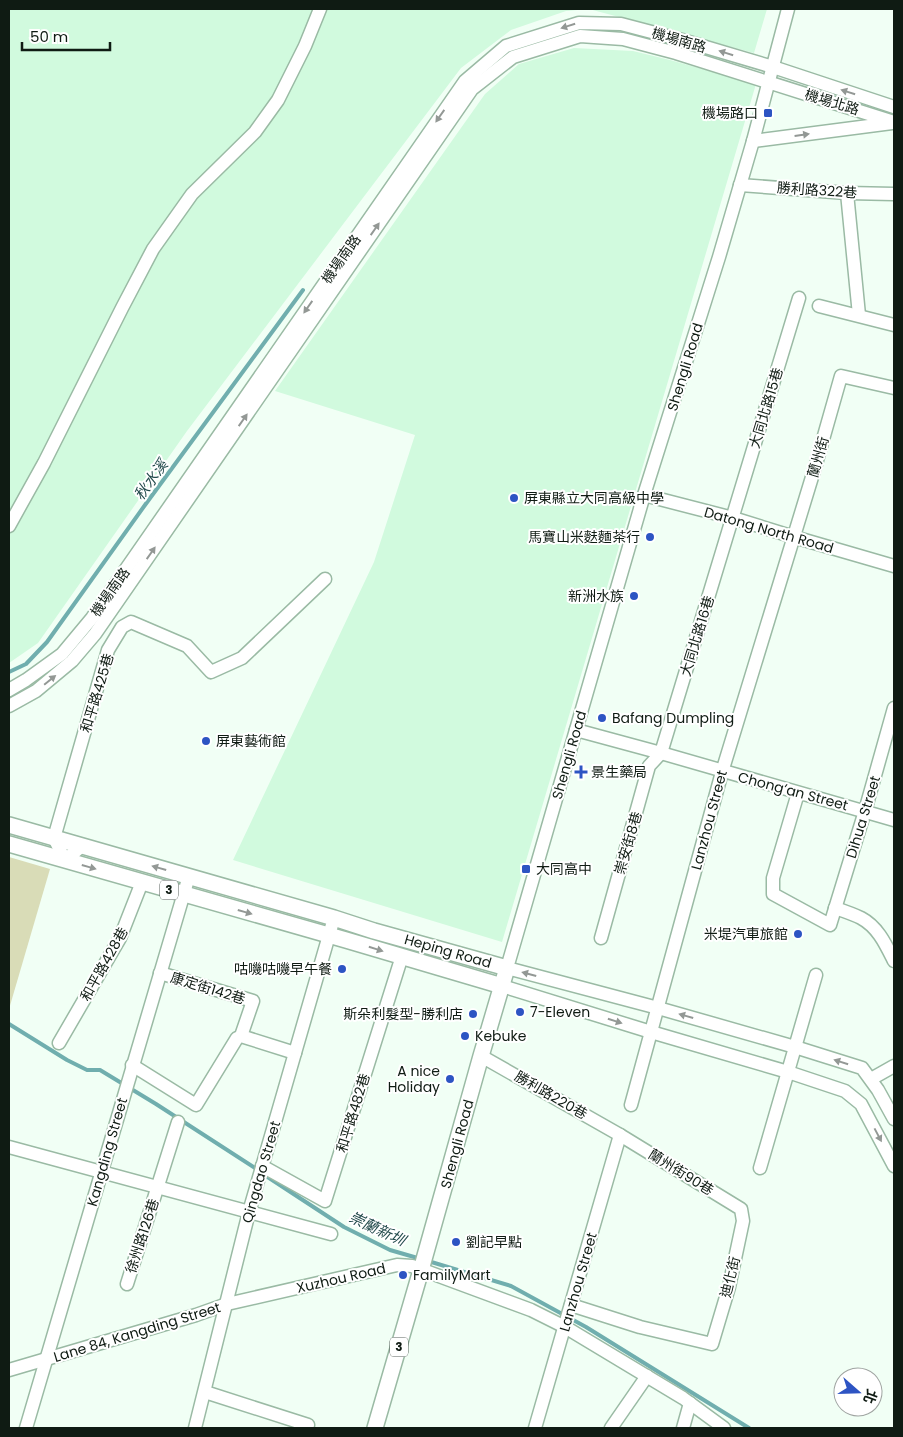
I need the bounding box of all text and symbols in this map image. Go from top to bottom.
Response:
scale bar [22,20,110,52]
one-way arrow [561,23,576,30]
street label: 機場南路 [649,23,709,57]
text: 50 m [30,26,68,47]
one-way arrow [719,49,734,57]
street label: 機場北路 [802,84,862,120]
one-way arrow [840,88,855,96]
place label: 機場路口 [702,103,758,123]
marker: 機場路口 [762,107,774,119]
one-way arrow [435,109,445,123]
one-way arrow [794,131,810,139]
street label: 勝利路322巷 [776,177,858,203]
one-way arrow [370,222,380,235]
street label: 機場南路 [317,230,365,288]
one-way arrow [303,300,313,314]
street label: Shengli Road [662,320,708,414]
street label: 大同北路15巷 [744,365,788,451]
one-way arrow [238,413,248,427]
street label: 蘭州街 [803,434,833,480]
water label: 秋水溪 [129,454,173,504]
place label: 屏東縣立大同高級中學 [524,488,664,508]
marker: 屏東縣立大同高級中學 [508,492,520,504]
street label: Datong North Road [702,502,836,558]
place label: 馬寶山米麩麵茶行 [528,527,640,547]
marker: 馬寶山米麩麵茶行 [644,531,656,543]
one-way arrow [146,547,156,560]
street label: 機場南路 [86,563,134,621]
place label: 新洲水族 [568,586,624,606]
marker: 新洲水族 [628,590,640,602]
street label: 大同北路16巷 [675,593,719,679]
street label: 和平路425巷 [75,651,119,735]
one-way arrow [43,674,56,685]
street label: Shengli Road [547,708,591,802]
place label: Bafang Dumpling [612,708,734,728]
marker: Bafang Dumpling [596,712,608,724]
place label: 屏東藝術館 [216,731,286,751]
marker: 屏東藝術館 [200,735,212,747]
place label: 景生藥局 [591,762,647,782]
marker: 景生藥局 [575,766,587,778]
street label: Chong’an Street [736,767,850,815]
street label: Lanzhou Street [686,768,732,872]
street label: Dihua Street [841,773,885,861]
street label: 崇安街8巷 [609,809,647,877]
place label: 大同高中 [536,859,592,879]
one-way arrow [82,863,97,871]
marker: 大同高中 [520,863,532,875]
one-way arrow [151,864,166,872]
road number: 3 [160,880,178,900]
one-way arrow [238,908,253,916]
street label: 和平路428巷 [75,923,133,1005]
place label: 米堤汽車旅館 [704,924,788,944]
marker: 米堤汽車旅館 [792,928,804,940]
street label: Heping Road [402,929,494,973]
one-way arrow [369,945,384,953]
place label: 咕嘰咕嘰早午餐 [234,959,332,979]
marker: 咕嘰咕嘰早午餐 [336,963,348,975]
street label: 康定街142巷 [168,967,248,1009]
one-way arrow [521,970,536,978]
place label: 7-Eleven [530,1002,590,1022]
place label: 斯朵利髮型-勝利店 [343,1004,463,1024]
marker: 7-Eleven [514,1006,526,1018]
marker: 斯朵利髮型-勝利店 [467,1008,479,1020]
one-way arrow [678,1012,693,1020]
one-way arrow [608,1018,623,1026]
place label: Kebuke [475,1026,527,1046]
marker: Kebuke [459,1030,471,1042]
one-way arrow [834,1057,849,1065]
place label: A nice Holiday [388,1061,440,1097]
street label: 勝利路220巷 [511,1066,591,1124]
street label: 和平路482巷 [331,1071,375,1155]
marker: A nice Holiday [444,1073,456,1085]
street label: Kangding Street [82,1095,132,1209]
street label: Shengli Road [436,1097,478,1191]
street label: Qingdao Street [237,1119,285,1225]
one-way arrow [874,1128,882,1142]
street label: 蘭州街90巷 [644,1144,718,1200]
street label: 徐州路126巷 [121,1196,163,1276]
water label: 崇蘭新圳 [346,1206,411,1252]
street label: Lanzhou Street [554,1230,602,1334]
place label: 劉記早點 [466,1232,522,1252]
marker: 劉記早點 [450,1236,462,1248]
street label: 迪化街 [715,1254,745,1300]
street label: Xuzhou Road [294,1258,388,1298]
place label: FamilyMart [413,1265,491,1285]
marker: FamilyMart [397,1269,409,1281]
street label: Lane 84, Kangding Street [51,1297,223,1367]
road number: 3 [390,1338,408,1356]
north arrow [833,1367,883,1417]
text: 北 [858,1386,882,1406]

